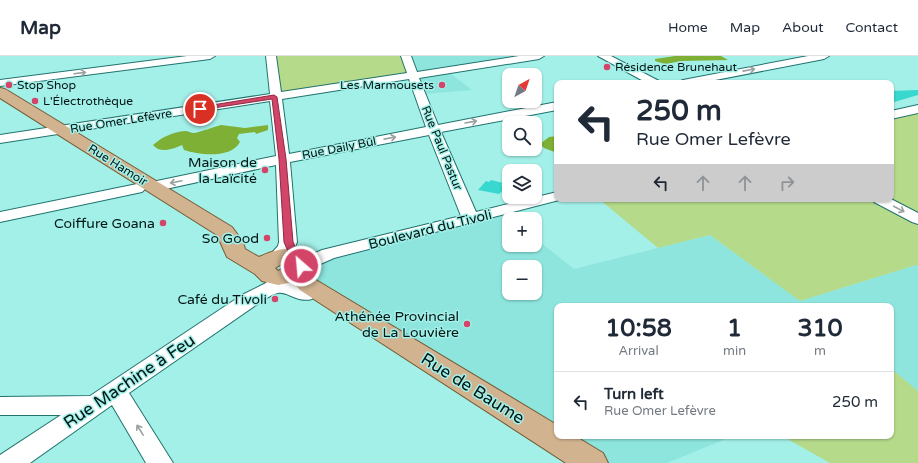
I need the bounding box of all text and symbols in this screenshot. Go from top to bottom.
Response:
text: Map [20,17,61,39]
text: Home [668,19,708,36]
text: Map [730,19,760,36]
text: About [782,19,824,36]
text: Contact [846,19,898,36]
place label: Résidence Brunehaut [615,60,738,74]
marker: Résidence Brunehaut [602,62,612,72]
one-way arrow [742,66,755,74]
north arrow [502,68,542,108]
map controls [502,68,542,300]
one-way arrow [73,69,86,77]
place label: Stop Shop [17,78,76,92]
place label: Les Marmousets [340,78,434,92]
marker: Stop Shop [4,80,14,90]
marker: Les Marmousets [437,80,447,90]
pin [183,92,217,126]
place label: L'Électrothèque [43,94,133,108]
text: 250 m [636,94,722,128]
marker: L'Électrothèque [30,96,40,106]
icon: left [570,96,622,148]
icon: arrive [189,98,211,120]
street label: Rue Paul Pastur [419,104,466,193]
street label: Rue Omer Lefèvre [69,106,173,136]
button: search [502,116,542,156]
one-way arrow [465,118,478,126]
text: Rue Omer Lefèvre [636,128,791,150]
one-way arrow [383,133,396,141]
street label: Rue Daily Bûl [301,134,377,162]
street label: Rue Hamoir [86,141,151,189]
place label: Maison de la Laïcité [188,154,257,187]
button: layers [502,164,542,204]
marker: Maison de la Laïcité [260,165,270,175]
icon: left [650,172,672,194]
icon: ahead [692,172,714,194]
icon: ahead [734,172,756,194]
icon: right [776,172,798,194]
one-way arrow [170,178,183,186]
street label: Boulevard du Tivoli [367,206,494,253]
one-way arrow [893,206,905,213]
button: + [502,212,542,252]
place label: Coiffure Goana [54,215,155,232]
marker: Coiffure Goana [158,218,168,228]
place label: So Good [202,230,259,247]
marker: So Good [262,233,272,243]
position arrow [280,245,322,287]
button: − [502,260,542,300]
place label: Café du Tivoli [177,291,267,308]
marker: Café du Tivoli [270,294,280,304]
place label: Athénée Provincial de La Louvière [334,308,459,341]
text: 10:58 [605,314,672,343]
text: 1 [727,314,742,343]
text: 310 [797,314,843,343]
marker: Athénée Provincial de La Louvière [462,319,472,329]
street label: Rue Machine à Feu [60,330,199,433]
text: Arrival [618,343,659,359]
text: min [723,343,746,359]
text: m [814,343,826,359]
street label: Rue de Baume [417,348,528,429]
text: Turn left [604,385,664,403]
icon: left [570,391,592,413]
text: 250 m [832,393,878,411]
text: Rue Omer Lefèvre [604,403,716,419]
one-way arrow [135,424,143,436]

